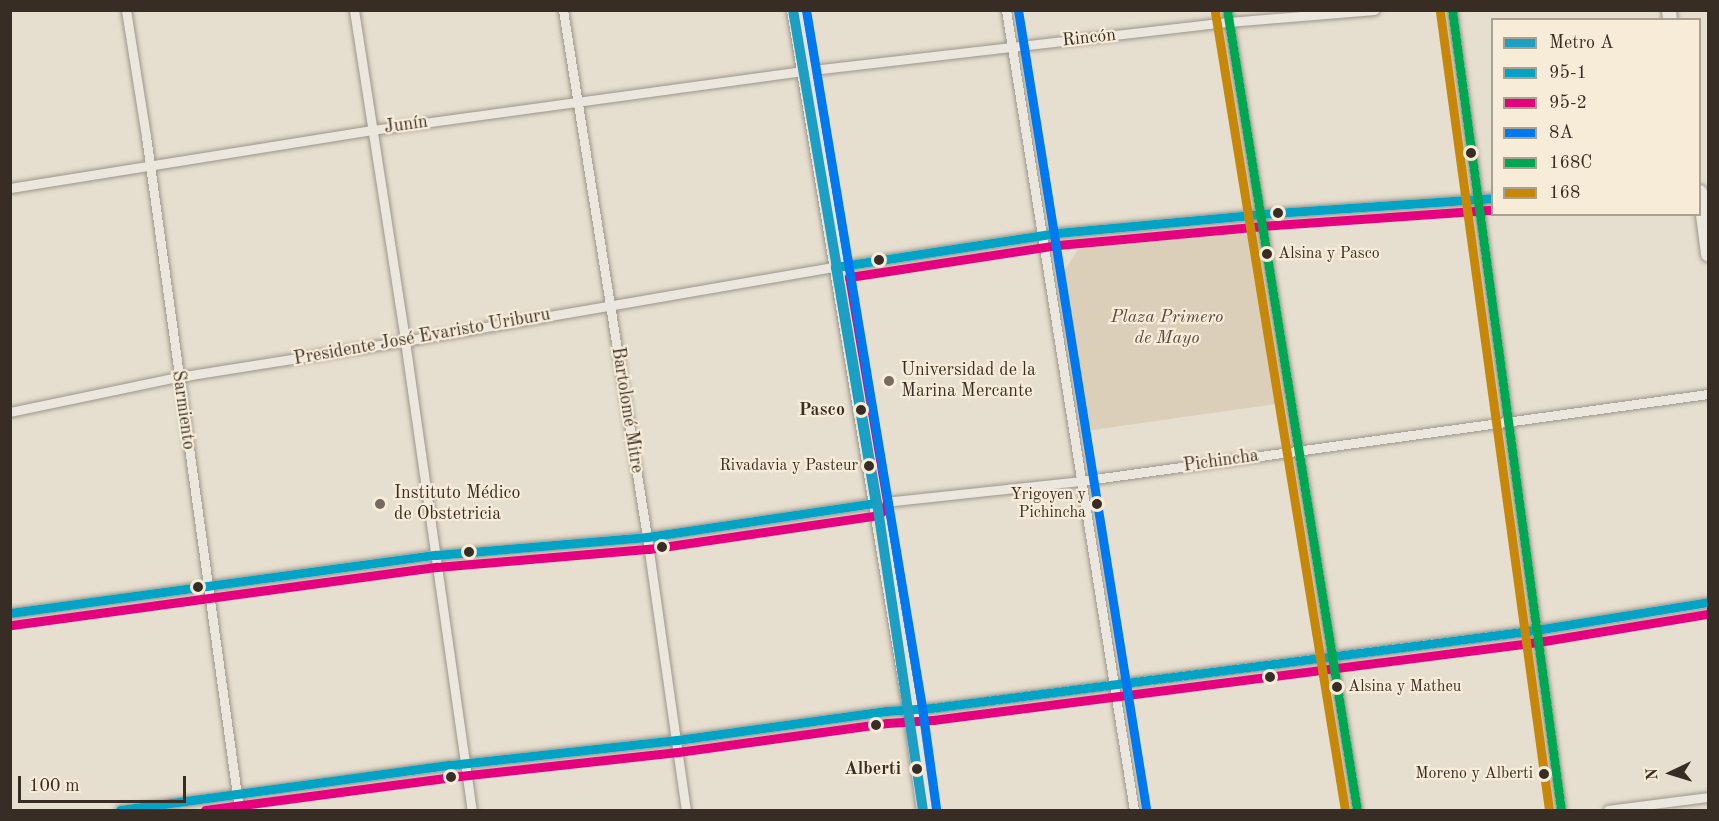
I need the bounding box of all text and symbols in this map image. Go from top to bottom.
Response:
legend [1491,18,1701,216]
street label: Rincón [1061,24,1117,52]
text: Metro A [1549,34,1614,52]
text: 95-1 [1549,64,1587,82]
text: 95-2 [1549,94,1587,112]
street label: Junín [383,111,429,139]
text: 8A [1549,124,1573,142]
unlabelled marker [1465,147,1477,159]
text: 168C [1549,154,1592,172]
text: 168 [1549,184,1580,202]
unlabelled marker [1272,207,1284,219]
place label: Alsina y Pasco [1278,244,1380,264]
marker: Alsina y Pasco [1261,248,1273,260]
unlabelled marker [873,254,885,266]
street label: Presidente José Evaristo Uriburu [292,304,552,370]
park label: Plaza Primero de Mayo [1111,307,1223,350]
street label: Bartolomé Mitre [606,345,648,475]
place label: Universidad de la Marina Mercante [901,360,1036,403]
street label: Sarmiento [167,369,199,451]
marker: Universidad de la Marina Mercante [882,374,896,388]
place label: Pasco [799,399,845,421]
marker: Pasco [850,399,872,421]
street label: Pichincha [1182,445,1260,477]
place label: Rivadavia y Pasteur [719,456,858,476]
marker: Rivadavia y Pasteur [863,460,875,472]
place label: Instituto Médico de Obstetricia [394,483,520,526]
place label: Yrigoyen y Pichincha [1010,485,1086,523]
marker: Instituto Médico de Obstetricia [371,495,389,513]
marker: Yrigoyen y Pichincha [1091,498,1103,510]
unlabelled marker [656,541,668,553]
unlabelled marker [463,546,475,558]
unlabelled marker [192,581,204,593]
unlabelled marker [1264,671,1276,683]
place label: Alsina y Matheu [1348,677,1461,697]
marker: Alsina y Matheu [1331,681,1343,693]
unlabelled marker [870,719,882,731]
north arrow [1641,743,1701,803]
place label: Alberti [844,758,901,780]
marker: Alberti [906,758,928,780]
scale bar [21,764,189,802]
place label: Moreno y Alberti [1415,764,1533,784]
marker: Moreno y Alberti [1538,768,1550,780]
text: N [1645,768,1661,781]
unlabelled marker [445,771,457,783]
text: 100 m [29,777,80,795]

